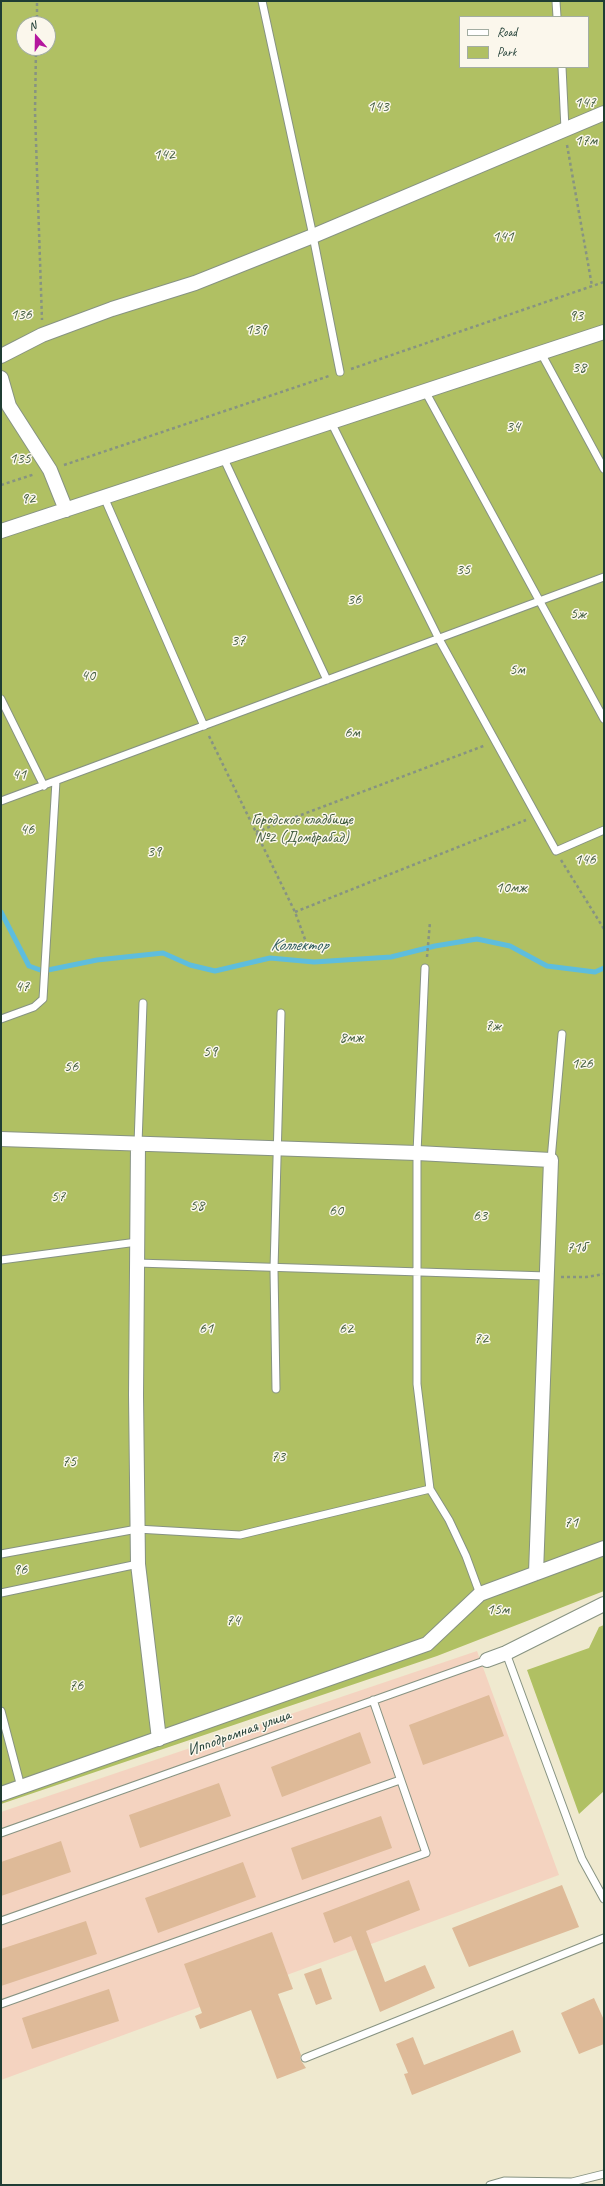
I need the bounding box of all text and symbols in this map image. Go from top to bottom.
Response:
north arrow [16,16,56,56]
legend [459,16,589,68]
text: N [27,18,38,33]
text: Road [497,24,517,40]
text: Park [497,44,516,60]
park label: 147 [574,93,596,113]
park label: 143 [367,97,389,117]
park label: 17м [575,131,597,151]
park label: 142 [153,145,175,165]
park label: 141 [492,227,514,247]
park label: 136 [10,305,32,325]
park label: 93 [569,306,583,326]
park label: 139 [245,320,267,340]
park label: 38 [572,358,586,378]
park label: 34 [506,417,520,437]
park label: 135 [9,449,31,469]
park label: 92 [21,489,35,509]
park label: 35 [456,560,470,580]
park label: 36 [347,590,361,610]
park label: 5ж [570,604,586,624]
park label: 37 [231,631,245,651]
park label: 5м [509,660,525,680]
park label: 40 [81,666,95,686]
park label: 6м [344,723,360,743]
park label: 41 [12,765,26,785]
park label: Городское кладбище №2 (Домбрабад) [251,810,353,848]
park label: 46 [20,820,34,840]
park label: 39 [147,842,161,862]
park label: 146 [574,850,596,870]
park label: 10мж [496,878,526,898]
water label: Коллектор [270,936,328,956]
park label: 47 [15,977,29,997]
park label: 7ж [485,1016,501,1036]
park label: 8мж [339,1028,363,1048]
park label: 59 [203,1042,217,1062]
park label: 126 [571,1054,593,1074]
park label: 56 [64,1057,78,1077]
park label: 57 [51,1187,65,1207]
park label: 58 [190,1196,204,1216]
park label: 60 [329,1201,343,1221]
park label: 63 [473,1206,487,1226]
park label: 71б [566,1238,586,1258]
park label: 61 [199,1319,213,1339]
park label: 62 [339,1319,353,1339]
park label: 72 [474,1329,488,1349]
park label: 73 [271,1447,285,1467]
park label: 75 [62,1452,76,1472]
park label: 71 [564,1513,578,1533]
park label: 96 [13,1560,27,1580]
park label: 15м [487,1600,509,1620]
park label: 74 [226,1611,240,1631]
park label: 76 [69,1676,83,1696]
street label: Ипподромная улица [185,1705,293,1761]

